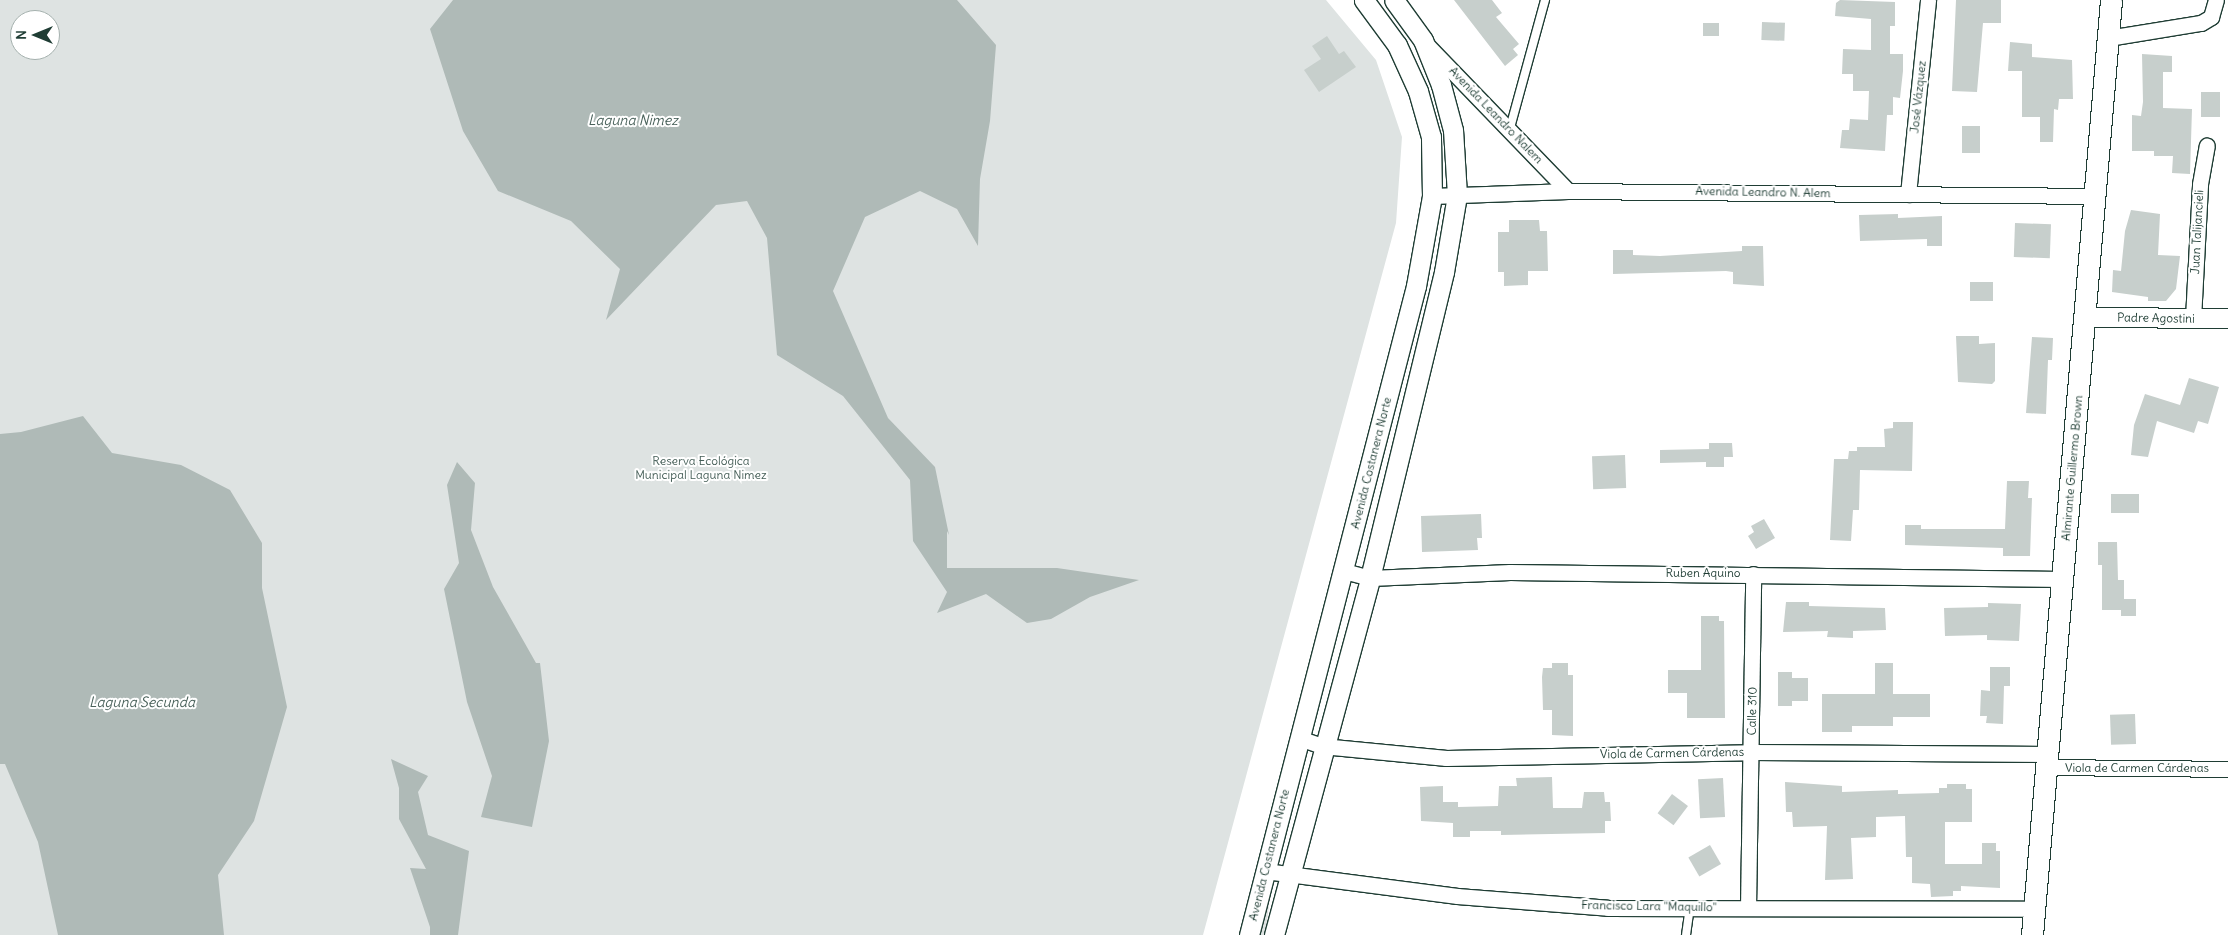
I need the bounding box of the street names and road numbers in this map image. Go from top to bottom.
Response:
street label: José Vázquez [1907,60,1929,134]
street label: Avenida Leandro Nalem [1446,64,1546,166]
street label: Avenida Leandro N. Alem [1695,184,1831,200]
street label: Juan Talijancieli [2188,189,2206,275]
street label: Padre Agostini [2117,310,2195,326]
street label: Almirante Guillermo Brown [2058,395,2086,541]
street label: Avenida Costanera Norte [1348,396,1394,530]
street label: Ruben Aquino [1665,566,1741,580]
street label: Calle 310 [1744,687,1760,735]
street label: Viola de Carmen Cárdenas [1600,745,1744,761]
street label: Viola de Carmen Cárdenas [2065,761,2209,775]
street label: Avenida Costanera Norte [1246,788,1292,922]
street label: Francisco Lara "Maquillo" [1581,898,1717,914]

